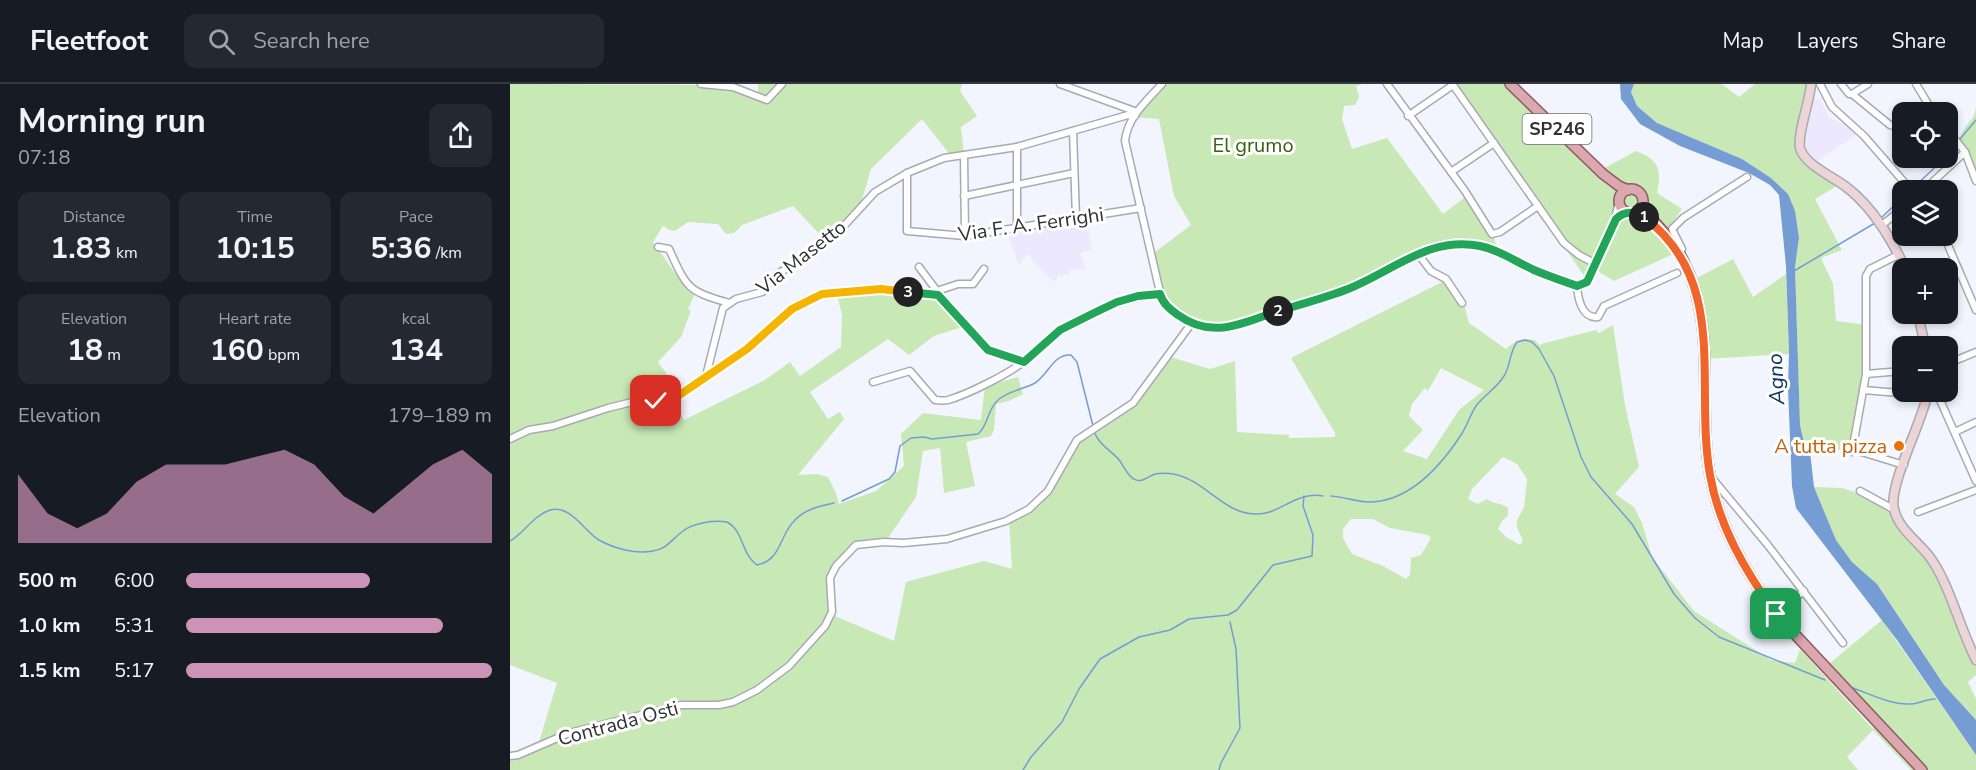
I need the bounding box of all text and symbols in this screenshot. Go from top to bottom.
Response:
search box [184,14,604,68]
text: Fleetfoot [30,22,148,60]
icon: search [205,25,238,58]
text: Search here [253,26,370,56]
text: Map [1722,27,1764,55]
text: Layers [1797,27,1858,55]
text: Share [1891,27,1946,55]
text: Morning run [18,99,206,144]
map controls [1892,102,1958,402]
button: locate [1892,102,1958,168]
button: share [429,104,492,167]
road number: SP246 [1522,114,1592,144]
park label: El grumo [1212,132,1294,159]
text: 07:18 [18,144,71,171]
button: layers [1892,180,1958,246]
street label: Via F. A. Ferrighi [955,201,1106,248]
pin: 1 [1629,202,1659,232]
text: Distance [63,206,125,228]
text: Time [237,206,273,228]
text: Pace [399,206,433,228]
text: 1 [1639,206,1649,228]
street label: Via Masetto [750,214,852,302]
text: 1.83 [50,228,112,269]
text: 10:15 [215,228,295,269]
text: 5:36 [370,228,432,269]
text: km [112,242,138,264]
text: /km [432,242,462,264]
button: + [1892,258,1958,324]
pin: 3 [893,277,923,307]
text: 3 [903,281,913,303]
pin: 2 [1263,296,1293,326]
text: 2 [1273,300,1283,322]
text: Elevation [61,308,127,330]
text: Heart rate [218,308,292,330]
text: kcal [402,308,430,330]
text: 18 [67,330,103,371]
text: 160 [210,330,264,371]
text: 134 [389,330,443,371]
button: − [1892,336,1958,402]
text: m [103,344,121,366]
text: bpm [264,344,300,366]
water label: Agno [1761,353,1791,406]
pin [630,375,681,426]
icon: check [639,384,672,417]
text: Elevation [18,402,101,429]
text: 179–189 m [388,402,492,429]
place label: A tutta pizza [1774,433,1887,460]
marker: A tutta pizza [1892,439,1906,453]
text: 500 m [18,567,77,594]
text: 6:00 [114,567,155,594]
pin [1750,588,1801,639]
icon: arrive [1759,597,1792,630]
text: 1.0 km [18,612,81,639]
text: 5:31 [114,612,155,639]
text: 1.5 km [18,657,81,684]
text: 5:17 [114,657,155,684]
street label: Contrada Osti [555,694,681,753]

